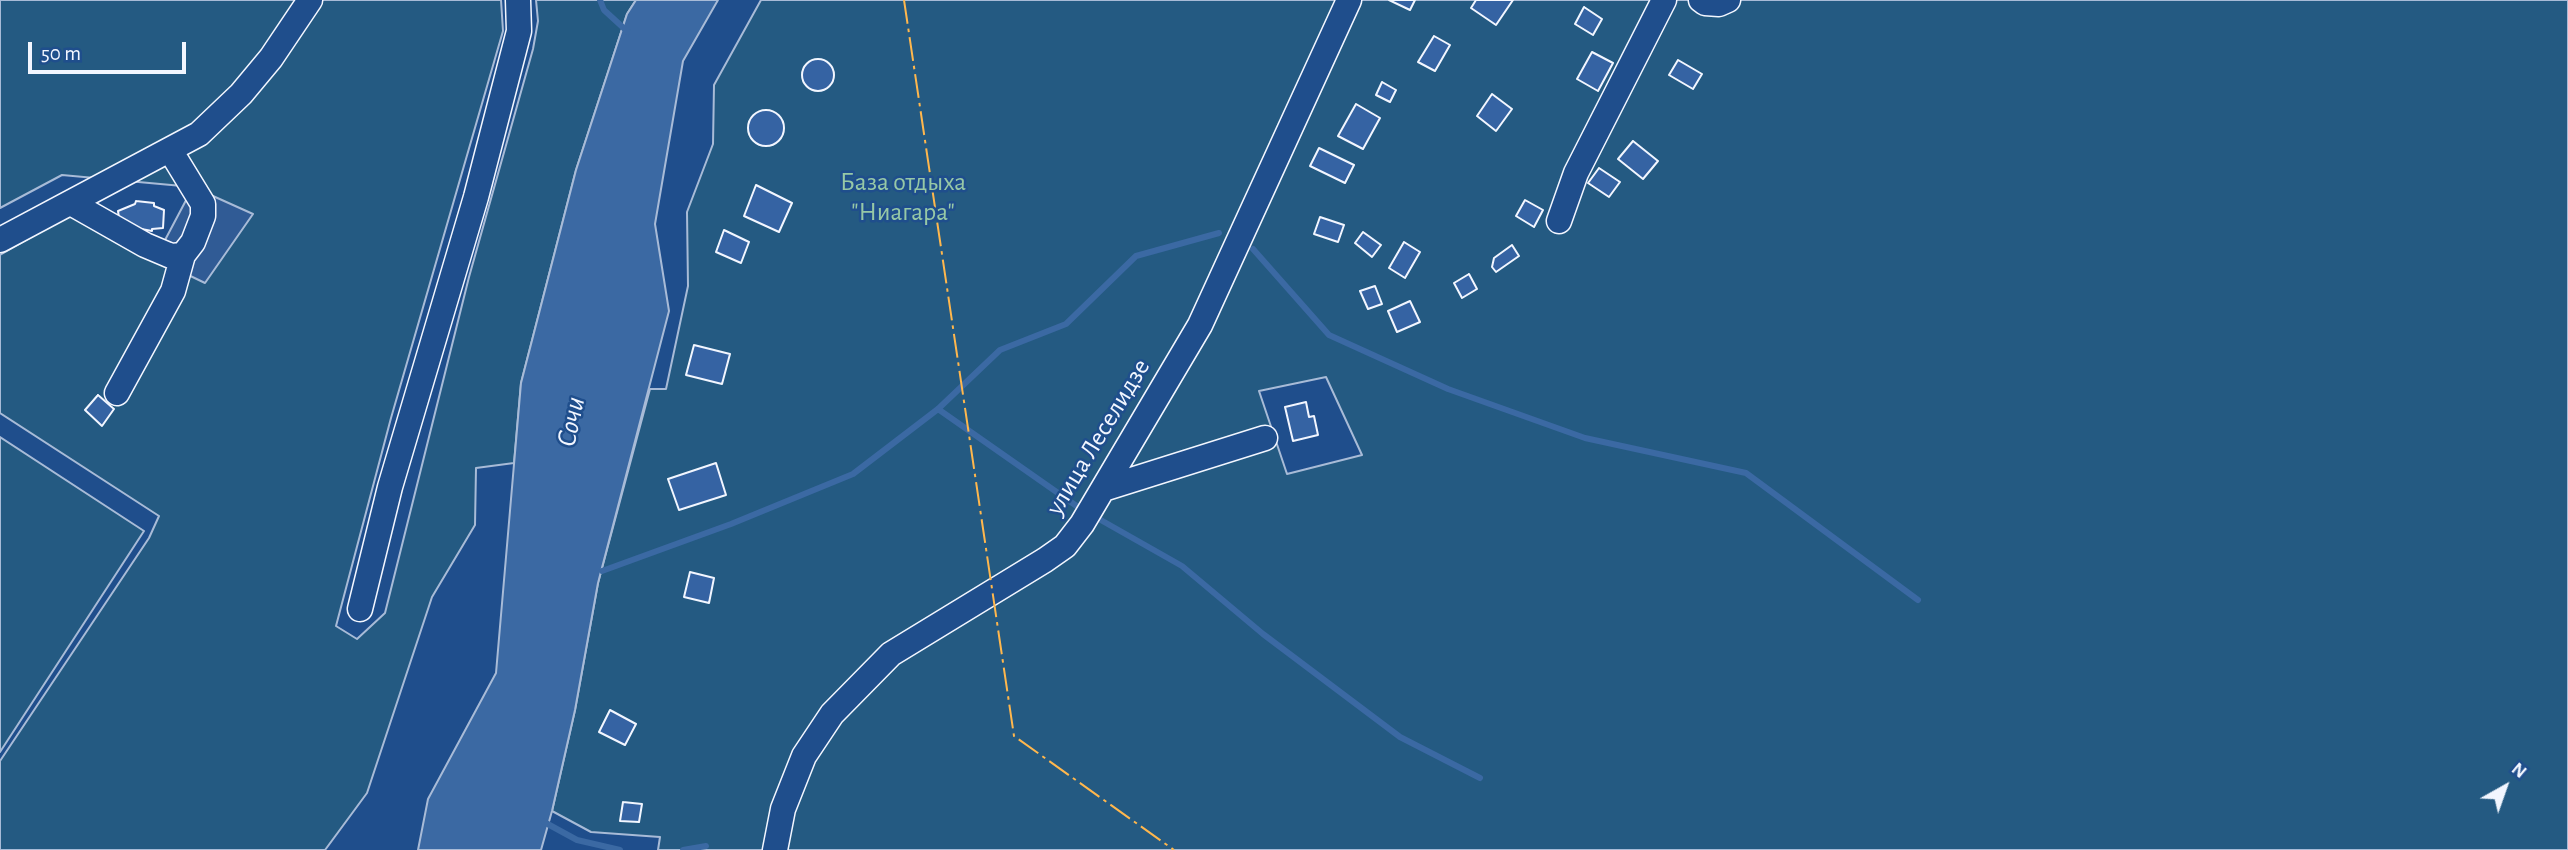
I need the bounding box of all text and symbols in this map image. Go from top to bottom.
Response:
scale bar [32,28,189,72]
text: 50 m [41,43,81,64]
park label: База отдыха "Ниагара" [840,166,966,228]
street label: улица Леселидзе [1039,353,1157,521]
water label: Сочи [549,394,593,450]
north arrow [2470,752,2540,822]
text: N [2508,759,2530,782]

